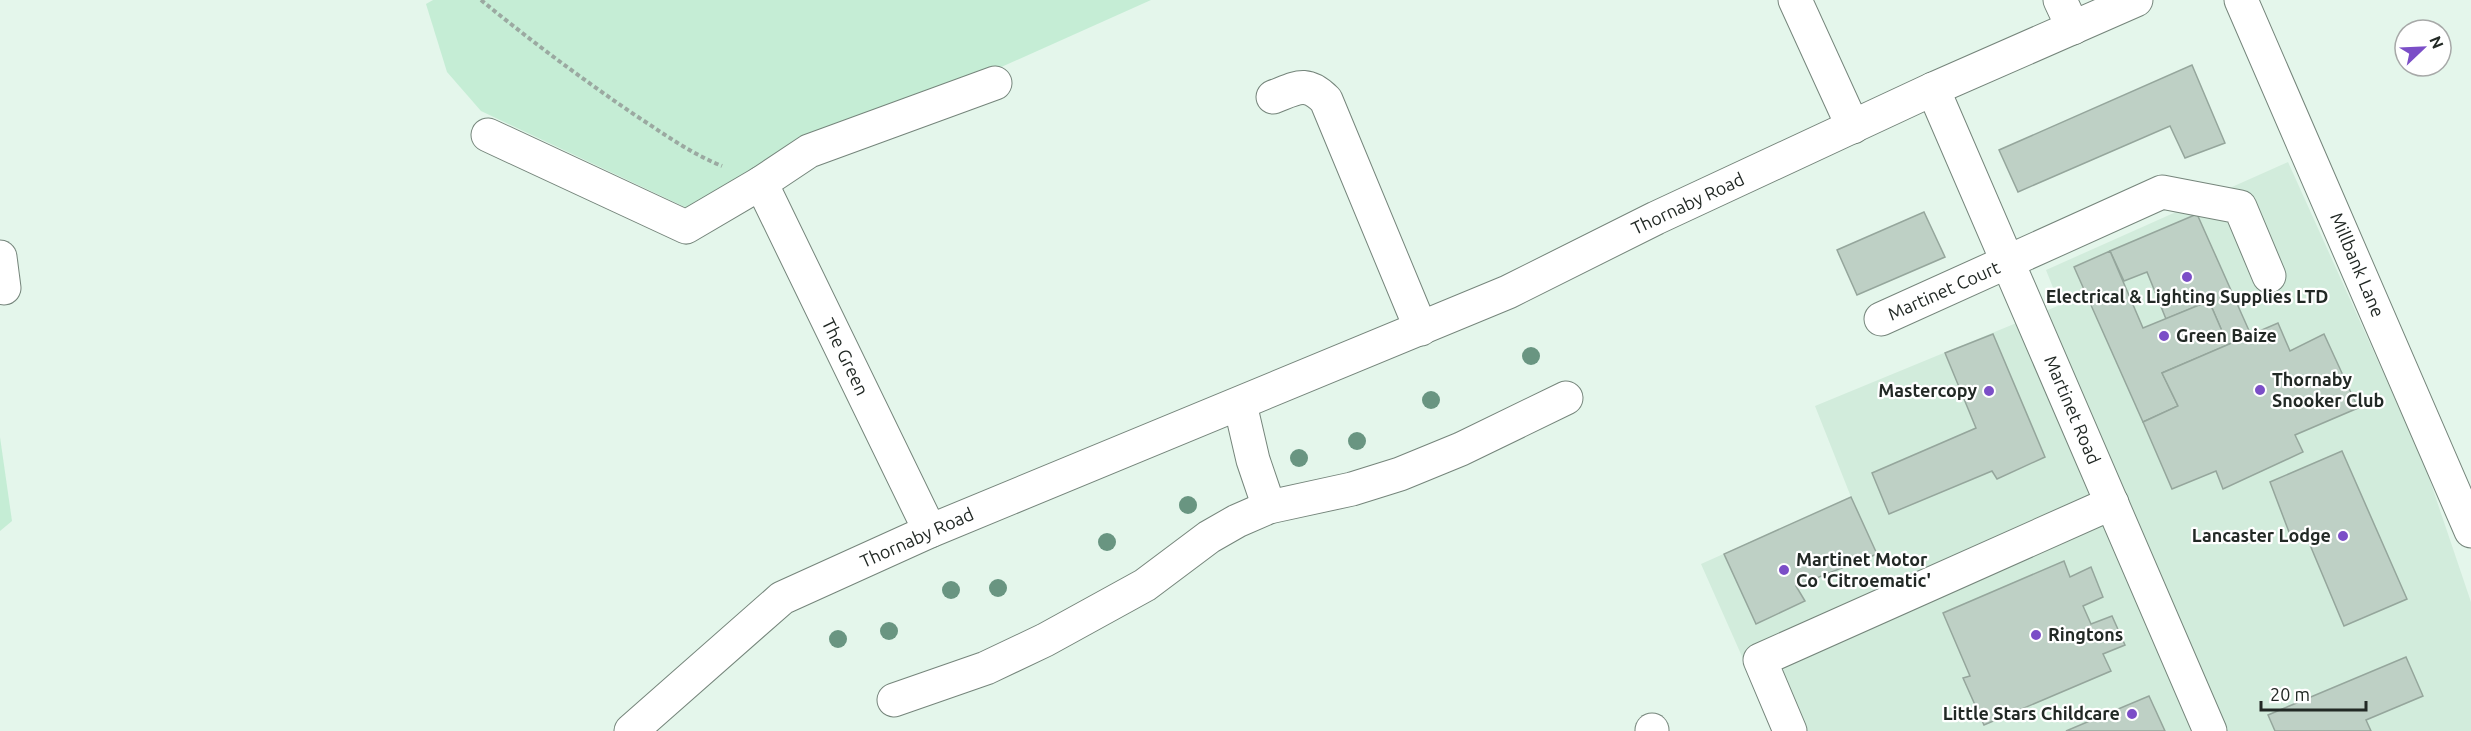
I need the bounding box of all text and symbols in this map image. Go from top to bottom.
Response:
north arrow [2393,18,2453,78]
text: N [2426,33,2447,51]
street label: Thornaby Road [1628,168,1747,238]
street label: Millbank Lane [2327,209,2389,320]
street label: Martinet Court [1885,256,2003,324]
marker: Electrical & Lighting Supplies LTD [2180,270,2194,284]
place label: Electrical & Lighting Supplies LTD [2046,286,2328,306]
street label: The Green [819,315,873,398]
place label: Green Baize [2176,325,2277,345]
marker: Green Baize [2157,329,2171,343]
street label: Martinet Road [2041,352,2105,467]
place label: Thornaby Snooker Club [2272,369,2384,410]
place label: Mastercopy [1878,380,1977,400]
marker: Thornaby Snooker Club [2253,383,2267,397]
marker: Mastercopy [1982,384,1996,398]
street label: Thornaby Road [857,503,976,571]
place label: Lancaster Lodge [2192,525,2331,545]
marker: Lancaster Lodge [2336,529,2350,543]
place label: Martinet Motor Co 'Citroematic' [1796,549,1931,590]
marker: Martinet Motor Co 'Citroematic' [1777,563,1791,577]
place label: Ringtons [2048,624,2123,644]
marker: Ringtons [2029,628,2043,642]
scale bar [2261,674,2366,712]
text: 20 m [2270,684,2310,704]
place label: Little Stars Childcare [1943,703,2120,723]
marker: Little Stars Childcare [2125,707,2139,721]

